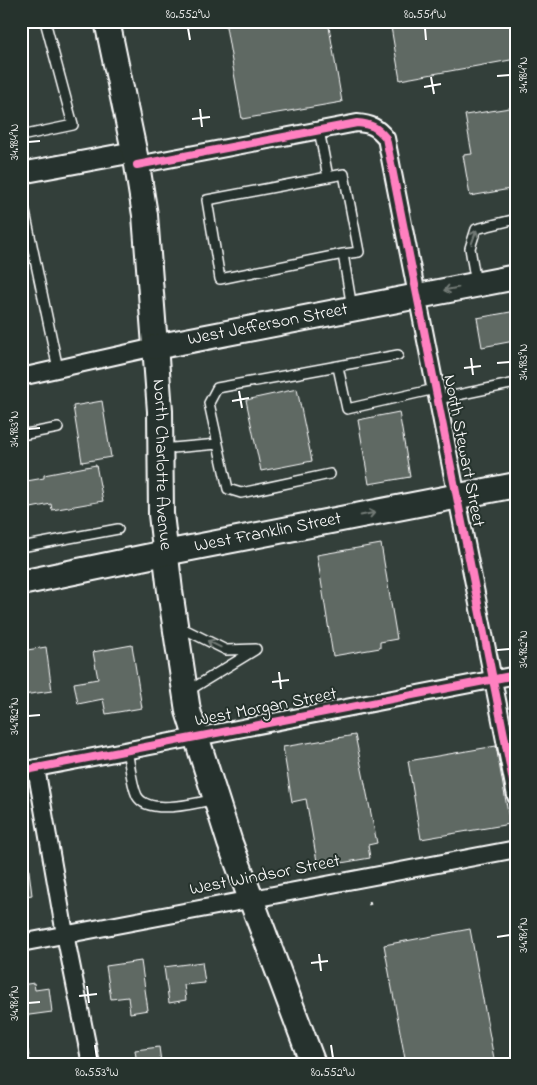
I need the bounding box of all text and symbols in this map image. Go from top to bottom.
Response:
text: 80.552°W [166,6,210,24]
text: 80.551°W [404,6,446,24]
text: 34.984°N [515,57,533,93]
text: 34.984°N [6,124,24,160]
one-way arrow [470,230,479,245]
one-way arrow [443,285,459,295]
street label: West Jefferson Street [186,297,350,353]
text: 34.983°N [515,344,533,380]
street label: North Stewart Street [435,373,491,529]
street label: North Charlotte Avenue [145,378,178,552]
text: 34.983°N [6,411,24,447]
street label: West Franklin Street [192,506,344,560]
one-way arrow [359,508,375,518]
text: 34.982°N [515,630,533,668]
one-way arrow [207,639,222,649]
street label: West Morgan Street [193,681,339,735]
text: 34.982°N [6,697,24,735]
street label: West Windsor Street [188,849,342,903]
text: 34.981°N [515,917,533,953]
text: 34.981°N [6,985,24,1021]
text: 80.553°W [75,1064,119,1082]
text: 80.552°W [311,1064,355,1082]

